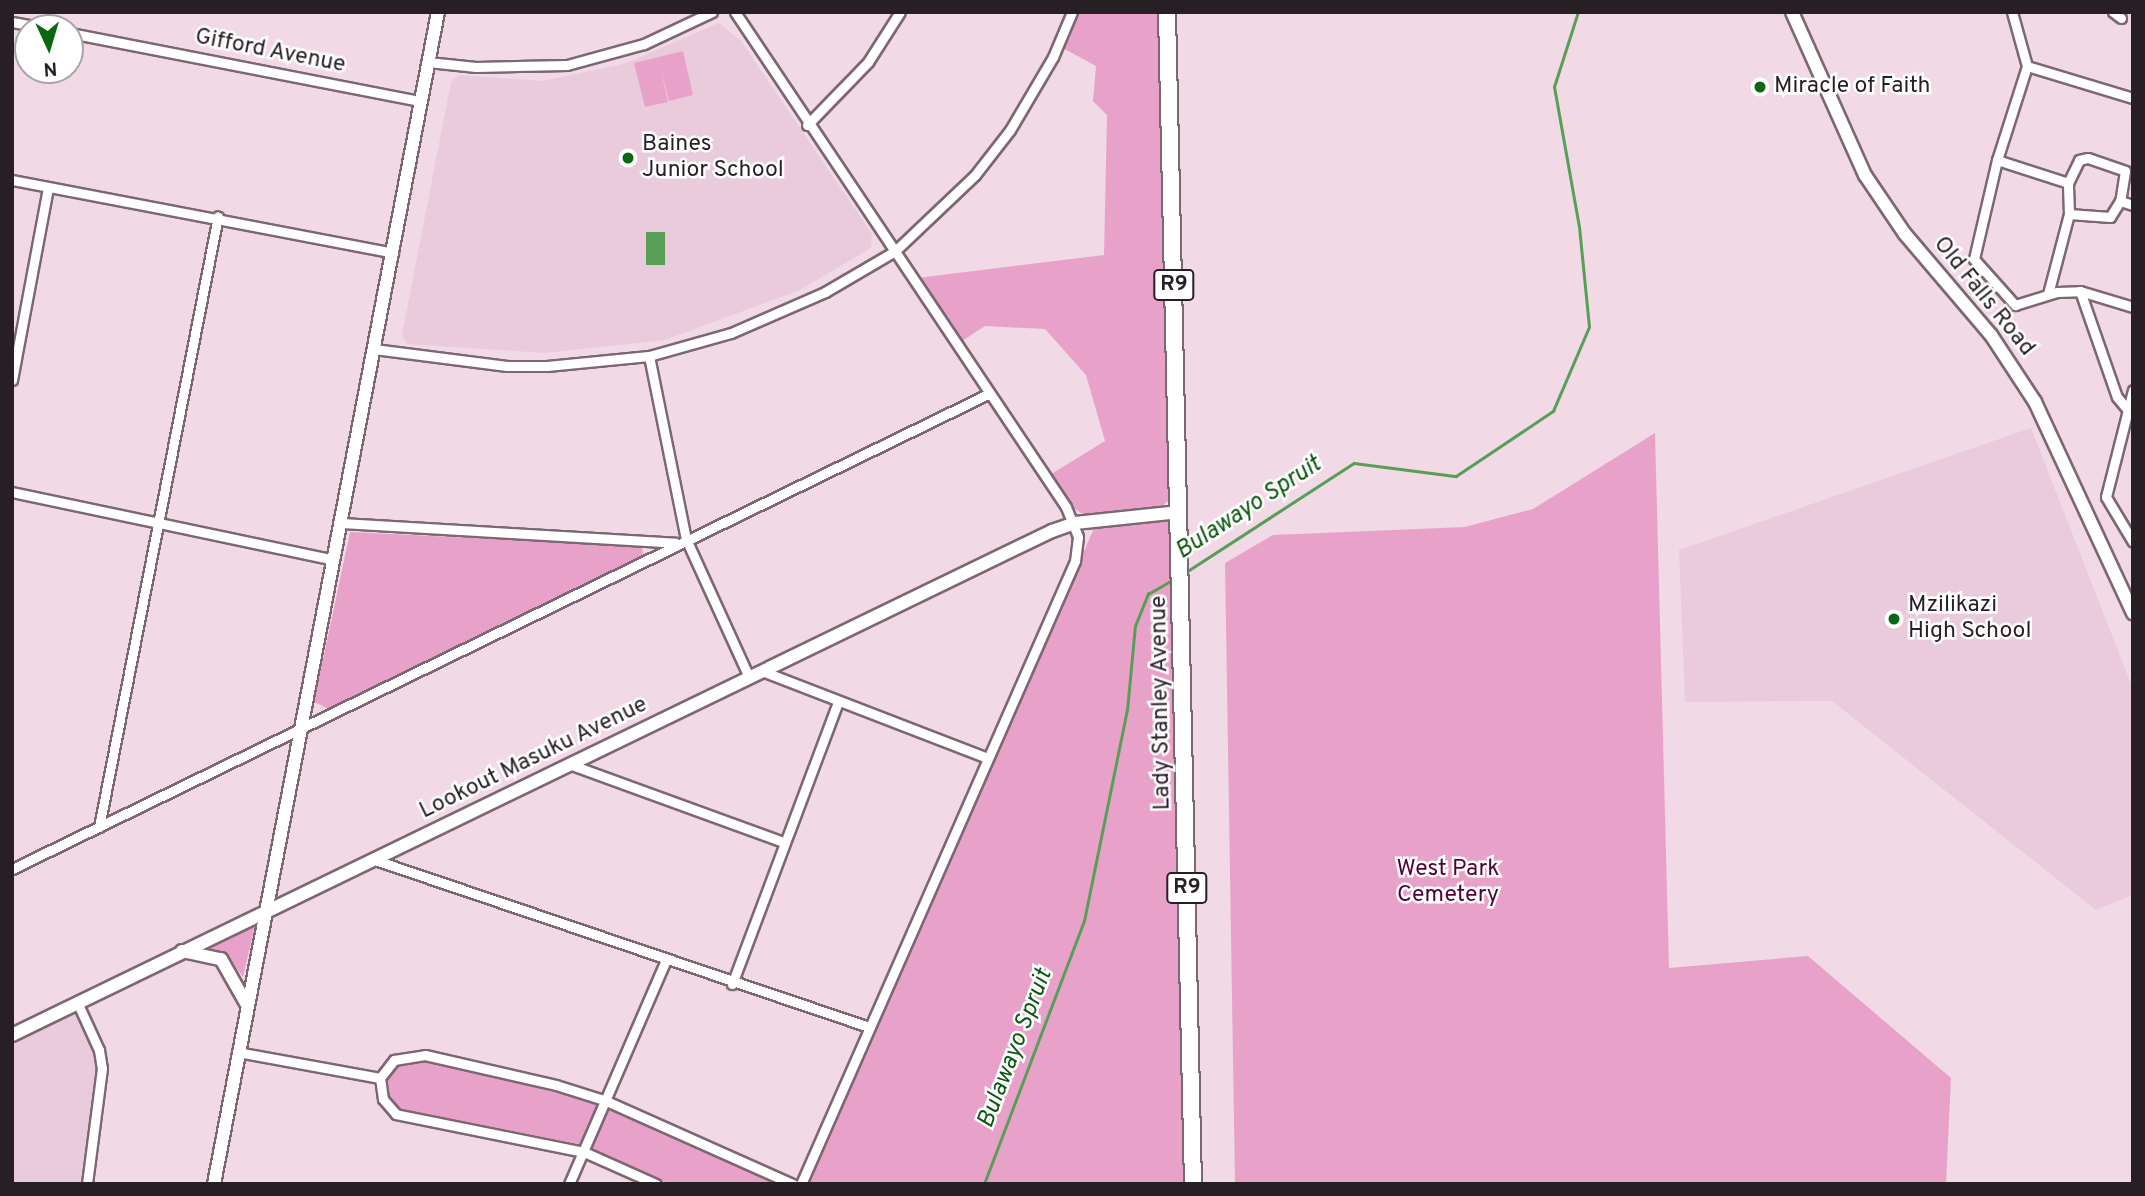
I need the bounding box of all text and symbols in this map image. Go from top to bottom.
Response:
north arrow [14,14,84,84]
street label: Gifford Avenue [192,24,348,80]
text: N [43,56,58,80]
place label: Miracle of Faith [1774,73,1930,101]
marker: Miracle of Faith [1752,79,1768,95]
place label: Baines Junior School [642,131,784,185]
marker: Baines Junior School [620,150,636,166]
street label: Old Falls Road [1926,232,2040,362]
road number: R9 [1153,268,1195,302]
water label: Bulawayo Spruit [1171,451,1327,567]
place label: Mzilikazi High School [1908,592,2031,646]
street label: Lady Stanley Avenue [1146,595,1178,811]
marker: Mzilikazi High School [1886,611,1902,627]
street label: Lookout Masuku Avenue [415,692,653,826]
park label: West Park Cemetery [1396,856,1500,910]
road number: R9 [1166,870,1208,906]
water label: Bulawayo Spruit [972,966,1060,1132]

